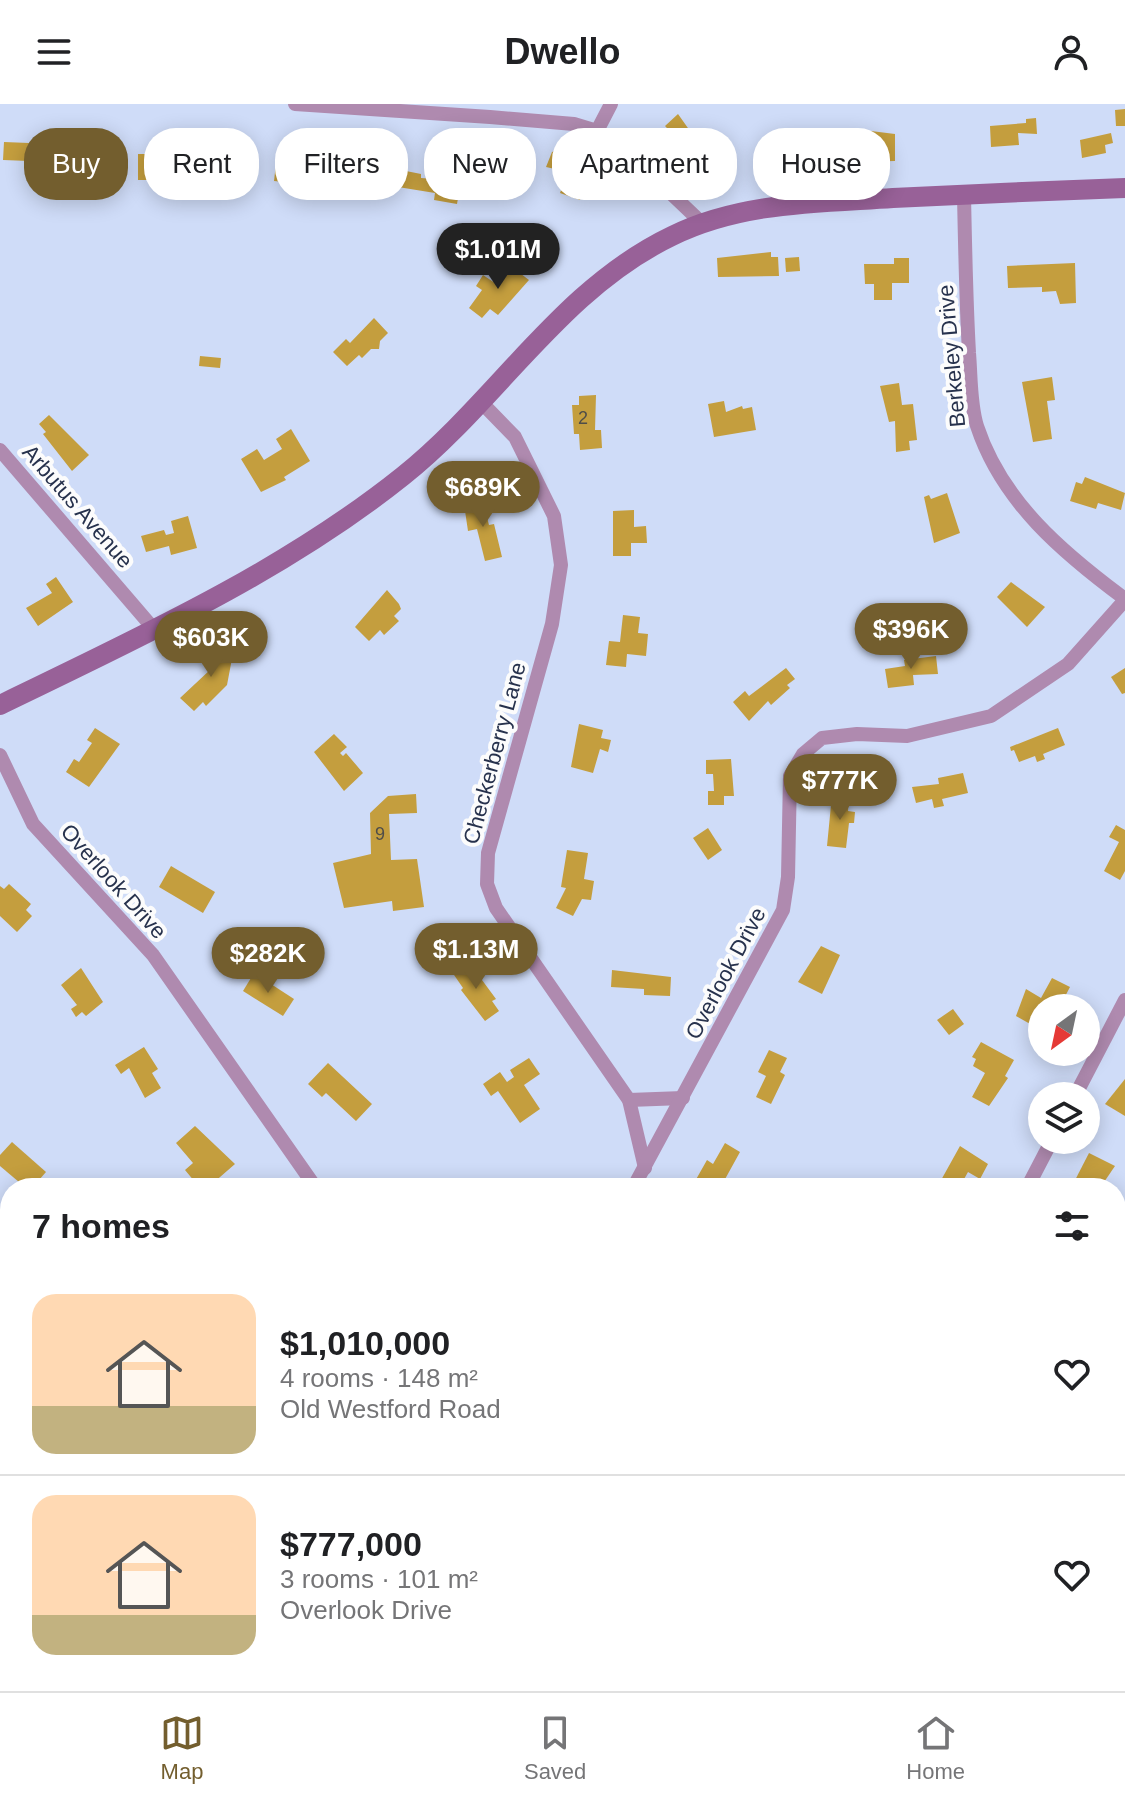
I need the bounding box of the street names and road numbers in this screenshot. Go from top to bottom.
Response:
street label: Berkeley Drive [933,284,970,428]
street label: Arbutus Avenue [17,440,138,573]
street label: Checkerberry Lane [458,660,531,847]
street label: Overlook Drive [56,819,172,944]
street label: Overlook Drive [680,903,771,1043]

